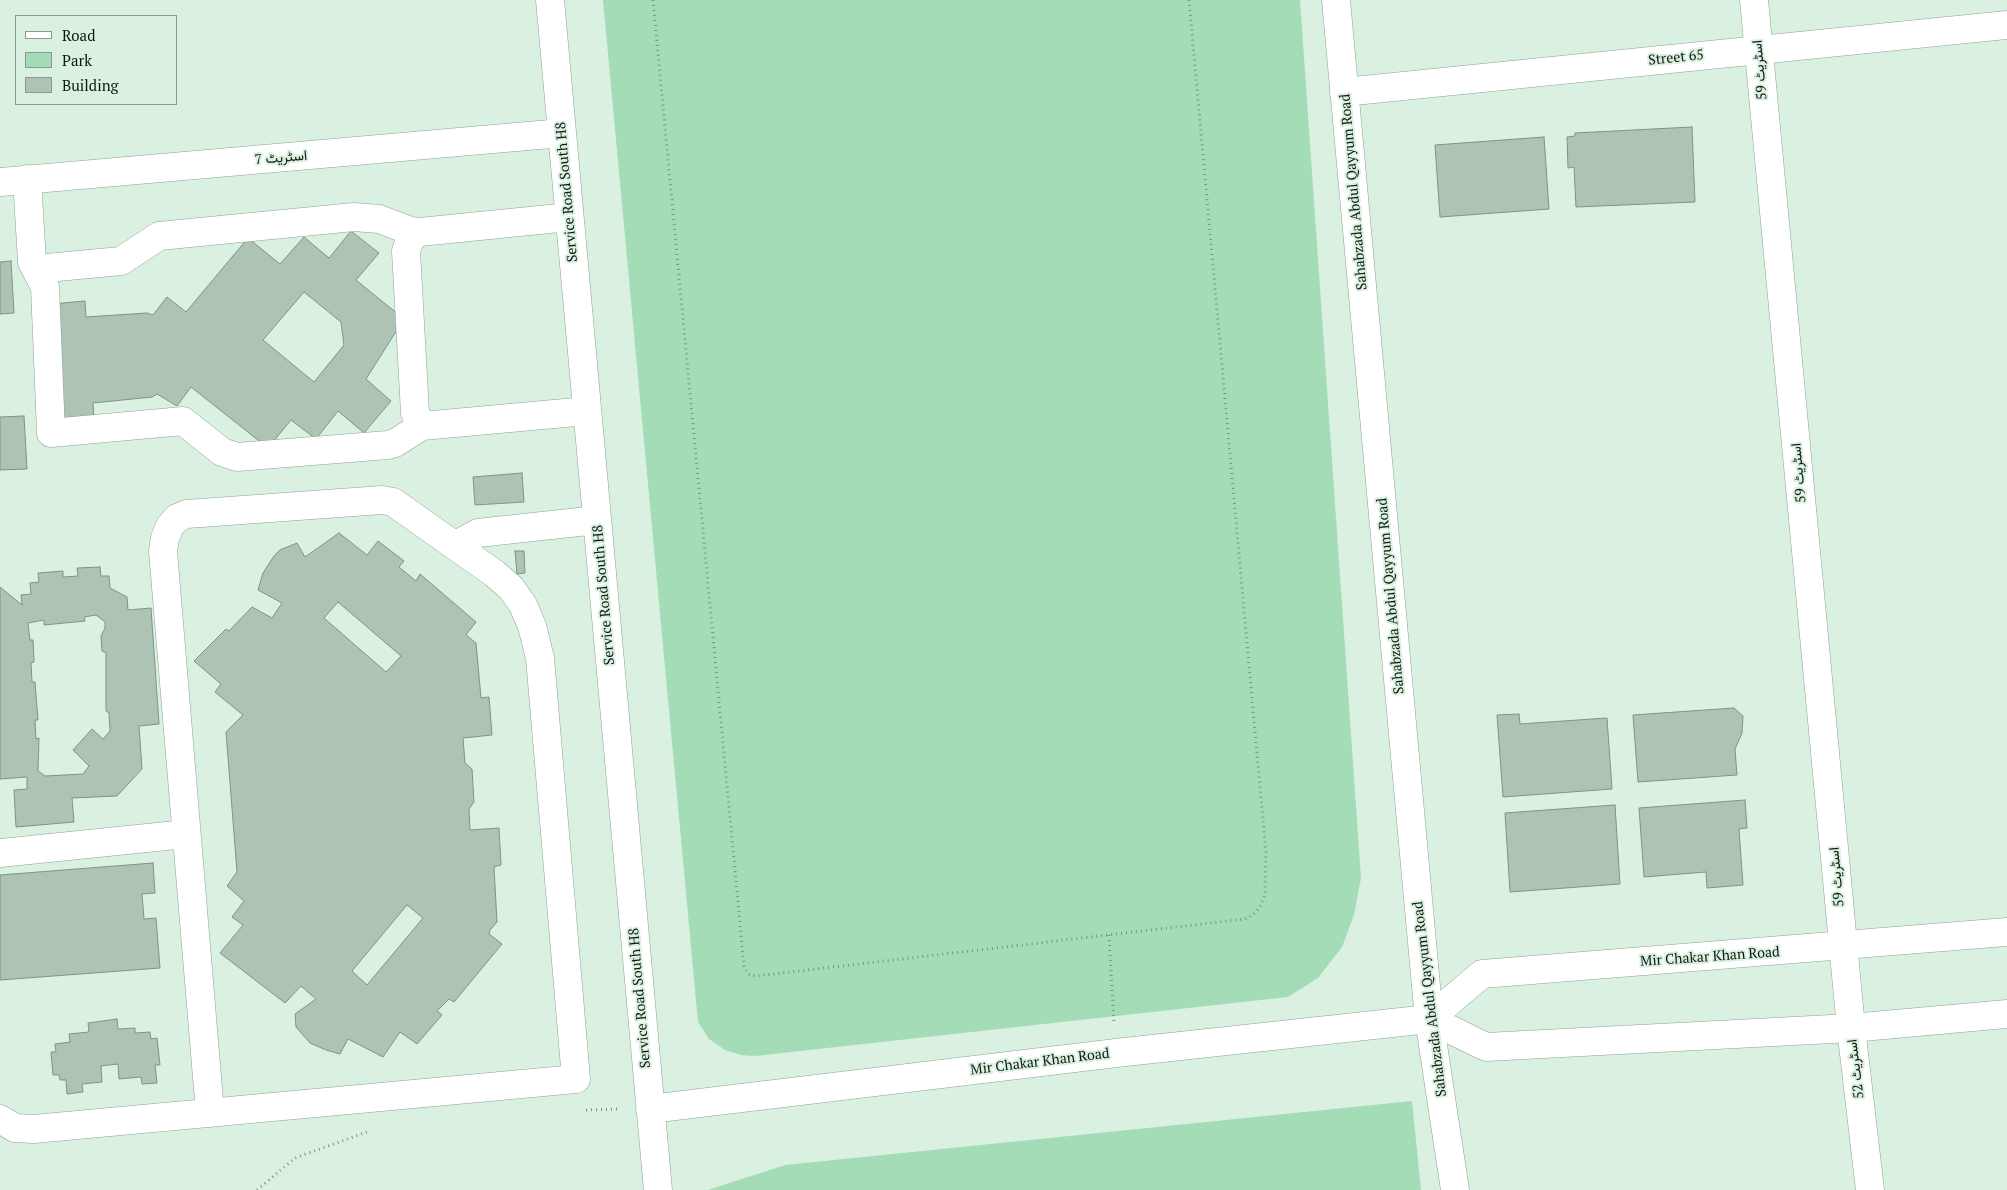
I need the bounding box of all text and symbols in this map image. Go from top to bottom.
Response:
legend [15,15,178,105]
text: Road [62,25,95,45]
street label: اسٹریٹ 59 [1749,39,1771,101]
street label: Street 65 [1647,47,1705,69]
text: Park [62,50,92,70]
text: Building [62,75,119,95]
street label: Sahabzada Abdul Qayyum Road [1337,93,1371,291]
street label: Service Road South H8 [553,121,581,263]
street label: اسٹریٹ 7 [254,147,308,169]
street label: اسٹریٹ 59 [1788,442,1810,504]
street label: Sahabzada Abdul Qayyum Road [1374,497,1408,695]
street label: Service Road South H8 [590,524,618,666]
street label: اسٹریٹ 59 [1826,846,1848,908]
street label: Sahabzada Abdul Qayyum Road [1410,900,1450,1098]
street label: Service Road South H8 [626,927,654,1069]
street label: Mir Chakar Khan Road [1640,944,1780,970]
street label: اسٹریٹ 52 [1844,1038,1868,1100]
street label: Mir Chakar Khan Road [970,1045,1110,1079]

